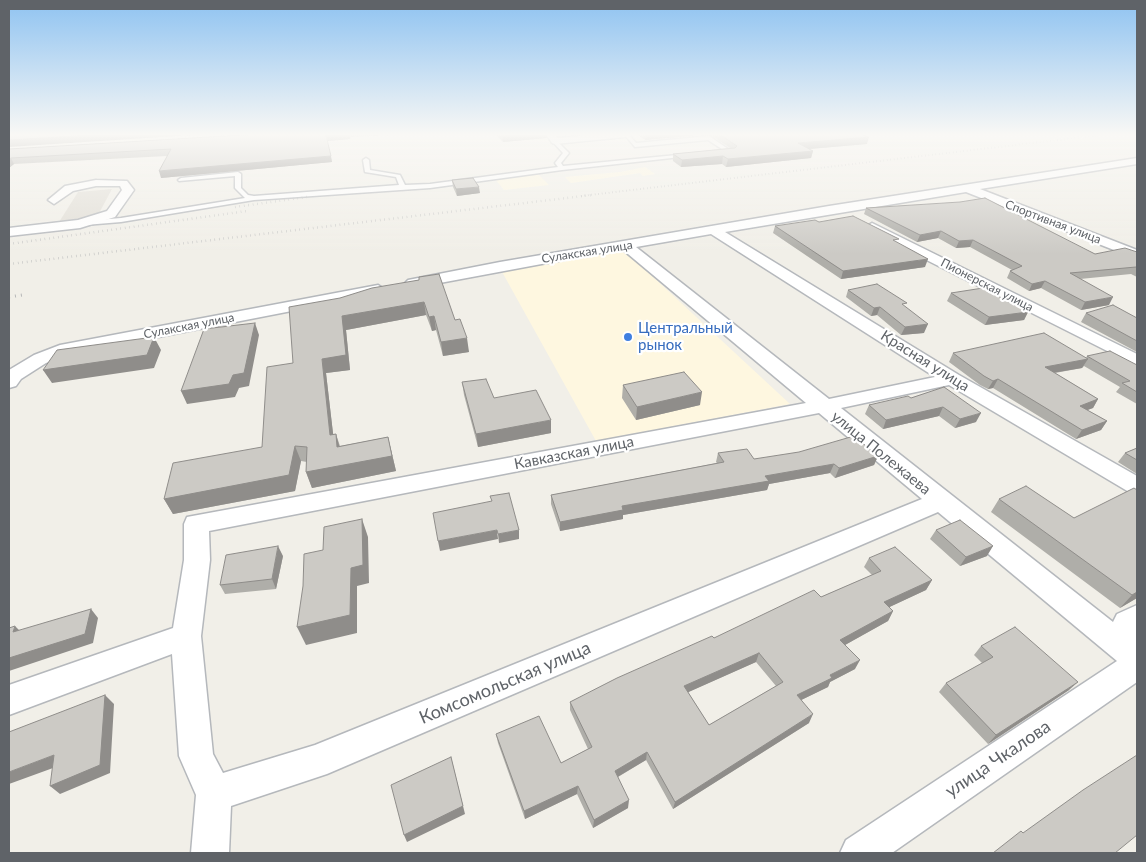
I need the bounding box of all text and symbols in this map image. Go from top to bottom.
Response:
street label: Спортивная улица [1003,197,1103,247]
street label: Сулакская улица [540,238,634,266]
street label: Пионерская улица [938,255,1036,315]
street label: Сулакская улица [142,310,236,342]
place label: Центральный рынок [638,319,733,354]
street label: Красная улица [877,327,973,395]
marker: Центральный рынок [622,331,634,343]
street label: улица Полежаева [828,407,934,499]
street label: Кавказская улица [513,433,635,473]
street label: Комсомольская улица [416,637,594,729]
street label: улица Чкалова [941,716,1055,802]

